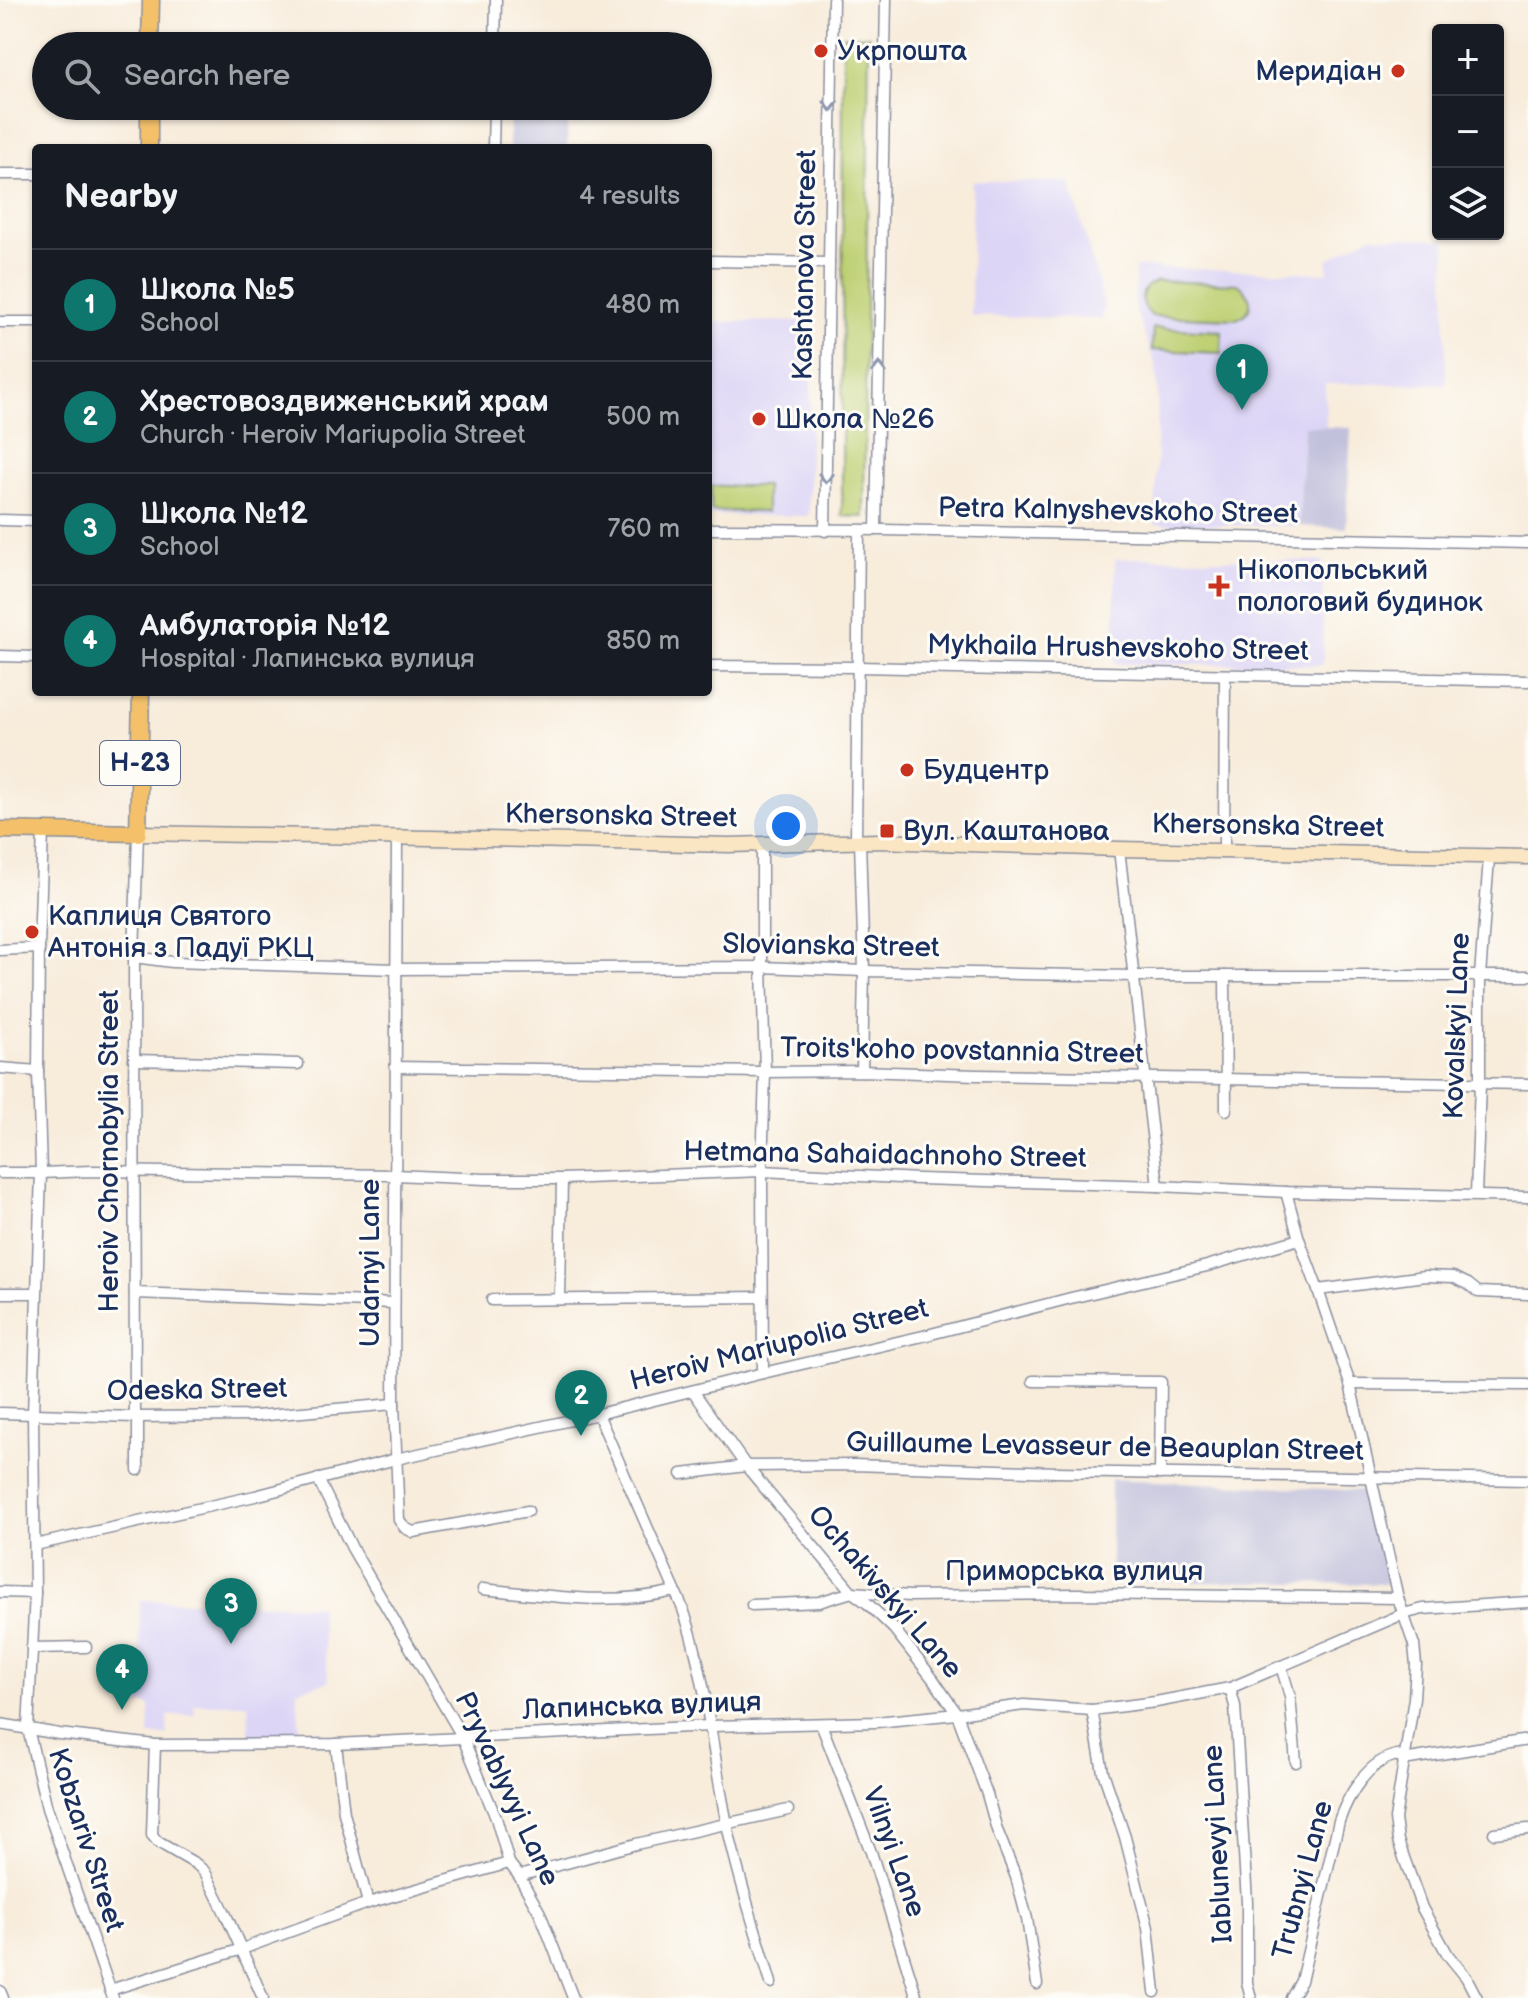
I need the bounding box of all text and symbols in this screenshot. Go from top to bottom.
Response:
map controls [1432,24,1504,240]
button: + [1432,24,1504,96]
search box [32,32,712,120]
place label: Укрпошта [837,35,968,68]
marker: Укрпошта [812,42,830,60]
icon: search [60,54,104,98]
place label: Меридіан [1255,55,1382,88]
text: Search here [124,58,290,94]
marker: Меридіан [1389,62,1407,80]
button: − [1432,96,1504,168]
one-way arrow [822,100,840,113]
street label: Kashtanova Street [786,149,824,381]
button: layers [1432,168,1504,240]
text: Nearby [64,176,178,217]
text: 4 results [579,181,680,212]
text: Школа №5 [140,272,295,308]
text: 1 [85,290,95,321]
text: 480 m [605,290,680,321]
text: School [140,308,219,339]
pin: 1 [1216,344,1268,410]
one-way arrow [871,361,888,374]
text: Хрестовоздвиженський храм [140,384,549,420]
text: 2 [82,402,98,433]
text: 500 m [606,402,680,433]
place label: Школа №26 [775,403,935,436]
marker: Школа №26 [750,410,768,428]
text: Church · Heroiv Mariupolia Street [140,420,525,451]
one-way arrow [817,472,834,485]
street label: Petra Kalnyshevskoho Street [938,491,1299,531]
text: Школа №12 [140,496,308,532]
text: 3 [82,514,98,545]
text: 760 m [608,514,680,545]
text: School [140,532,219,563]
place label: Нікопольський пологовий будинок [1237,554,1483,619]
marker: Нікопольський пологовий будинок [1208,575,1230,597]
text: Амбулаторія №12 [140,608,390,644]
text: 4 [82,626,98,657]
text: 850 m [606,626,680,657]
street label: Mykhaila Hrushevskoho Street [927,628,1309,668]
text: Hospital · Лапинська вулиця [140,644,475,675]
road number: Н-23 [100,741,180,785]
place label: Будцентр [923,754,1049,787]
marker: Будцентр [898,761,916,779]
street label: Khersonska Street [504,797,738,835]
your location [766,806,806,846]
street label: Khersonska Street [1151,807,1385,845]
place label: Вул. Каштанова [903,815,1110,848]
marker: Вул. Каштанова [878,822,896,840]
place label: Каплиця Святого Антонія з Падуї РКЦ [47,900,314,965]
marker: Каплиця Святого Антонія з Падуї РКЦ [23,923,41,941]
street label: Slovianska Street [722,928,940,964]
street label: Kovalskyi Lane [1437,932,1477,1120]
street label: Heroiv Chornobylia Street [93,989,126,1312]
street label: Troits'koho povstannia Street [780,1031,1144,1071]
street label: Hetmana Sahaidachnoho Street [683,1135,1087,1175]
street label: Udarnyi Lane [354,1179,387,1347]
street label: Heroiv Mariupolia Street [627,1292,932,1398]
pin: 2 [555,1370,607,1436]
street label: Odeska Street [107,1372,288,1408]
street label: Guillaume Levasseur de Beauplan Street [846,1426,1365,1468]
street label: Ochakivskyi Lane [801,1499,969,1685]
street label: Приморська вулиця [945,1555,1203,1588]
pin: 3 [205,1578,257,1644]
pin: 4 [96,1644,148,1710]
street label: Лапинська вулиця [521,1685,762,1727]
street label: Pryvablyvyi Lane [448,1687,566,1891]
street label: Kobzariv Street [41,1744,131,1936]
street label: Iablunevyi Lane [1196,1744,1240,1944]
street label: Vilnyi Lane [855,1782,933,1922]
street label: Trubnyi Lane [1266,1797,1340,1963]

